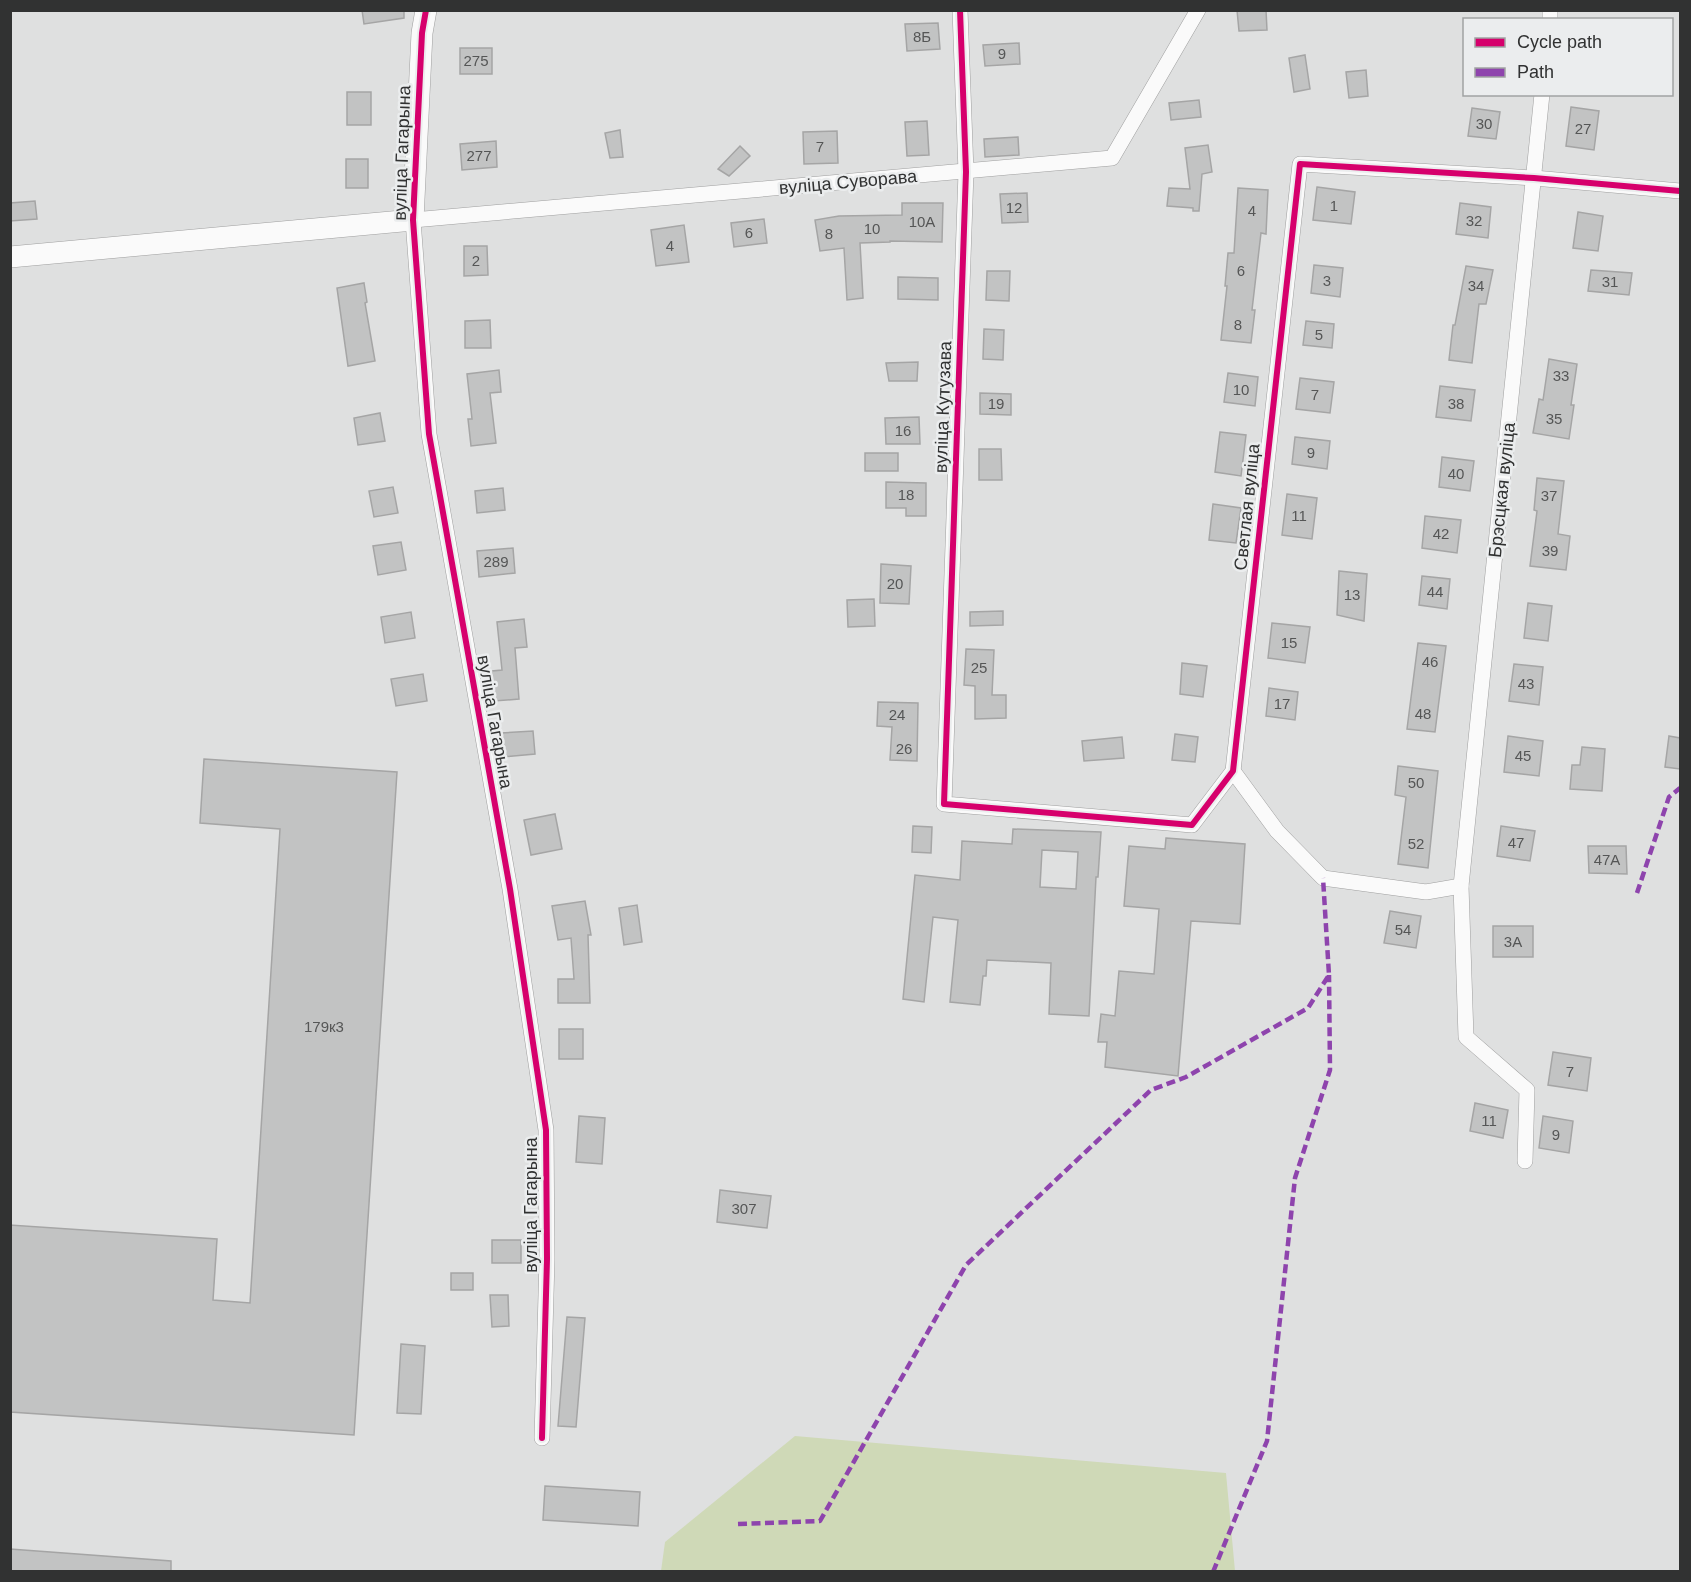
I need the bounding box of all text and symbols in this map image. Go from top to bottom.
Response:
legend [1463,18,1673,96]
house number: 8Б [913,28,931,45]
text: Cycle path [1517,32,1602,52]
house number: 9 [998,45,1006,62]
house number: 275 [463,52,489,69]
text: Path [1517,62,1554,82]
street label: вуліца Гагарына [390,84,414,221]
house number: 30 [1476,115,1492,132]
house number: 27 [1575,120,1591,137]
house number: 7 [816,138,824,155]
house number: 277 [466,147,492,164]
street label: вуліца Суворава [778,166,919,198]
house number: 1 [1330,197,1338,214]
house number: 12 [1006,199,1022,216]
house number: 4 [1248,202,1256,219]
house number: 32 [1466,212,1482,229]
house number: 10А [909,213,935,230]
house number: 10 [864,220,880,237]
house number: 6 [745,224,753,241]
house number: 8 [825,225,833,242]
house number: 4 [666,237,674,254]
house number: 2 [472,252,480,269]
house number: 6 [1237,262,1245,279]
house number: 3 [1323,272,1331,289]
house number: 31 [1602,273,1618,290]
house number: 34 [1468,277,1484,294]
house number: 8 [1234,316,1242,333]
house number: 5 [1315,326,1323,343]
street label: вуліца Кутузава [931,340,955,473]
house number: 33 [1553,367,1569,384]
house number: 10 [1233,381,1249,398]
house number: 7 [1311,386,1319,403]
house number: 19 [988,395,1004,412]
house number: 38 [1448,395,1464,412]
house number: 35 [1546,410,1562,427]
street label: Брэсцкая вуліца [1485,420,1519,559]
house number: 16 [895,422,911,439]
street label: Светлая вуліца [1230,442,1264,571]
house number: 9 [1307,444,1315,461]
house number: 40 [1448,465,1464,482]
house number: 18 [898,486,914,503]
house number: 37 [1541,487,1557,504]
house number: 11 [1291,507,1307,524]
house number: 42 [1433,525,1449,542]
house number: 39 [1542,542,1558,559]
house number: 289 [483,553,509,570]
house number: 20 [887,575,903,592]
house number: 44 [1427,583,1443,600]
house number: 13 [1344,586,1360,603]
house number: 15 [1281,634,1297,651]
house number: 46 [1422,653,1438,670]
street label: вуліца Гагарына [473,654,517,791]
house number: 25 [971,659,987,676]
house number: 43 [1518,675,1534,692]
house number: 17 [1274,695,1290,712]
house number: 48 [1415,705,1431,722]
house number: 24 [889,706,905,723]
house number: 26 [896,740,912,757]
house number: 45 [1515,747,1531,764]
house number: 50 [1408,774,1424,791]
house number: 47 [1508,834,1524,851]
house number: 52 [1408,835,1424,852]
house number: 47А [1594,851,1620,868]
house number: 54 [1395,921,1411,938]
house number: 3А [1504,933,1522,950]
house number: 179к3 [304,1018,344,1035]
house number: 7 [1566,1063,1574,1080]
house number: 11 [1481,1112,1497,1129]
house number: 9 [1552,1126,1560,1143]
street label: вуліца Гагарына [521,1136,541,1273]
house number: 307 [731,1200,757,1217]

